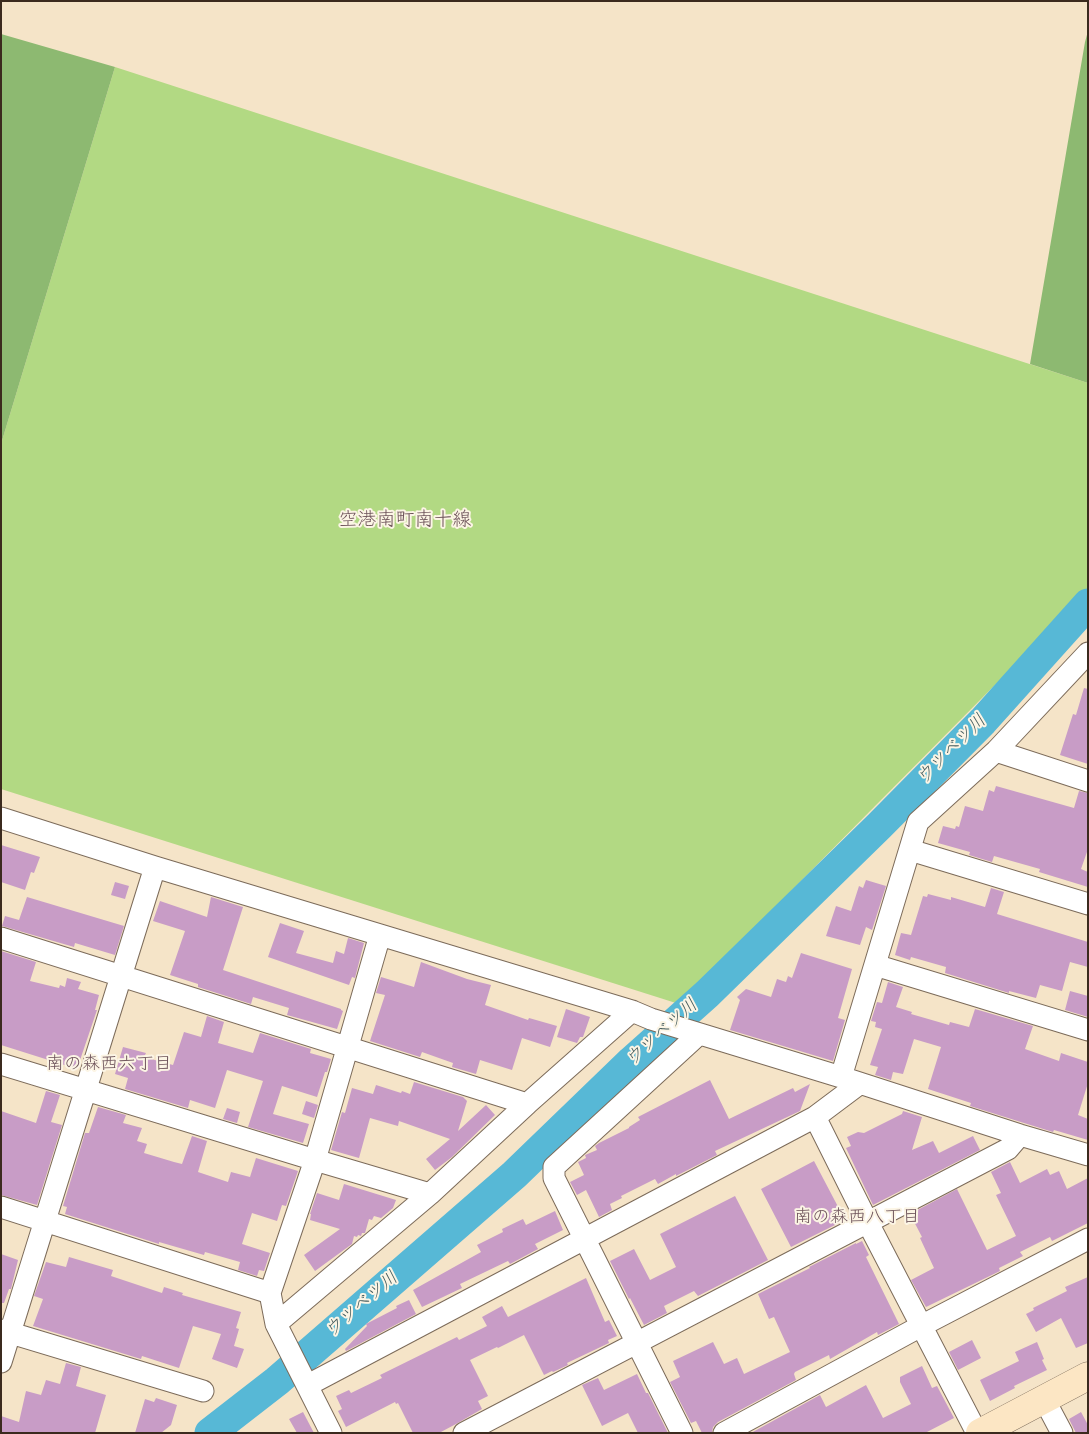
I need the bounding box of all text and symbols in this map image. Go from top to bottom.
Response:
district label: 空港南町南十線 [339,511,471,533]
water label: ウツベツ川 [914,712,992,790]
water label: ウツベツ川 [622,996,704,1072]
district label: 南の森西六丁目 [46,1055,172,1077]
district label: 南の森西八丁目 [794,1208,920,1230]
water label: ウツベツ川 [322,1268,404,1344]

